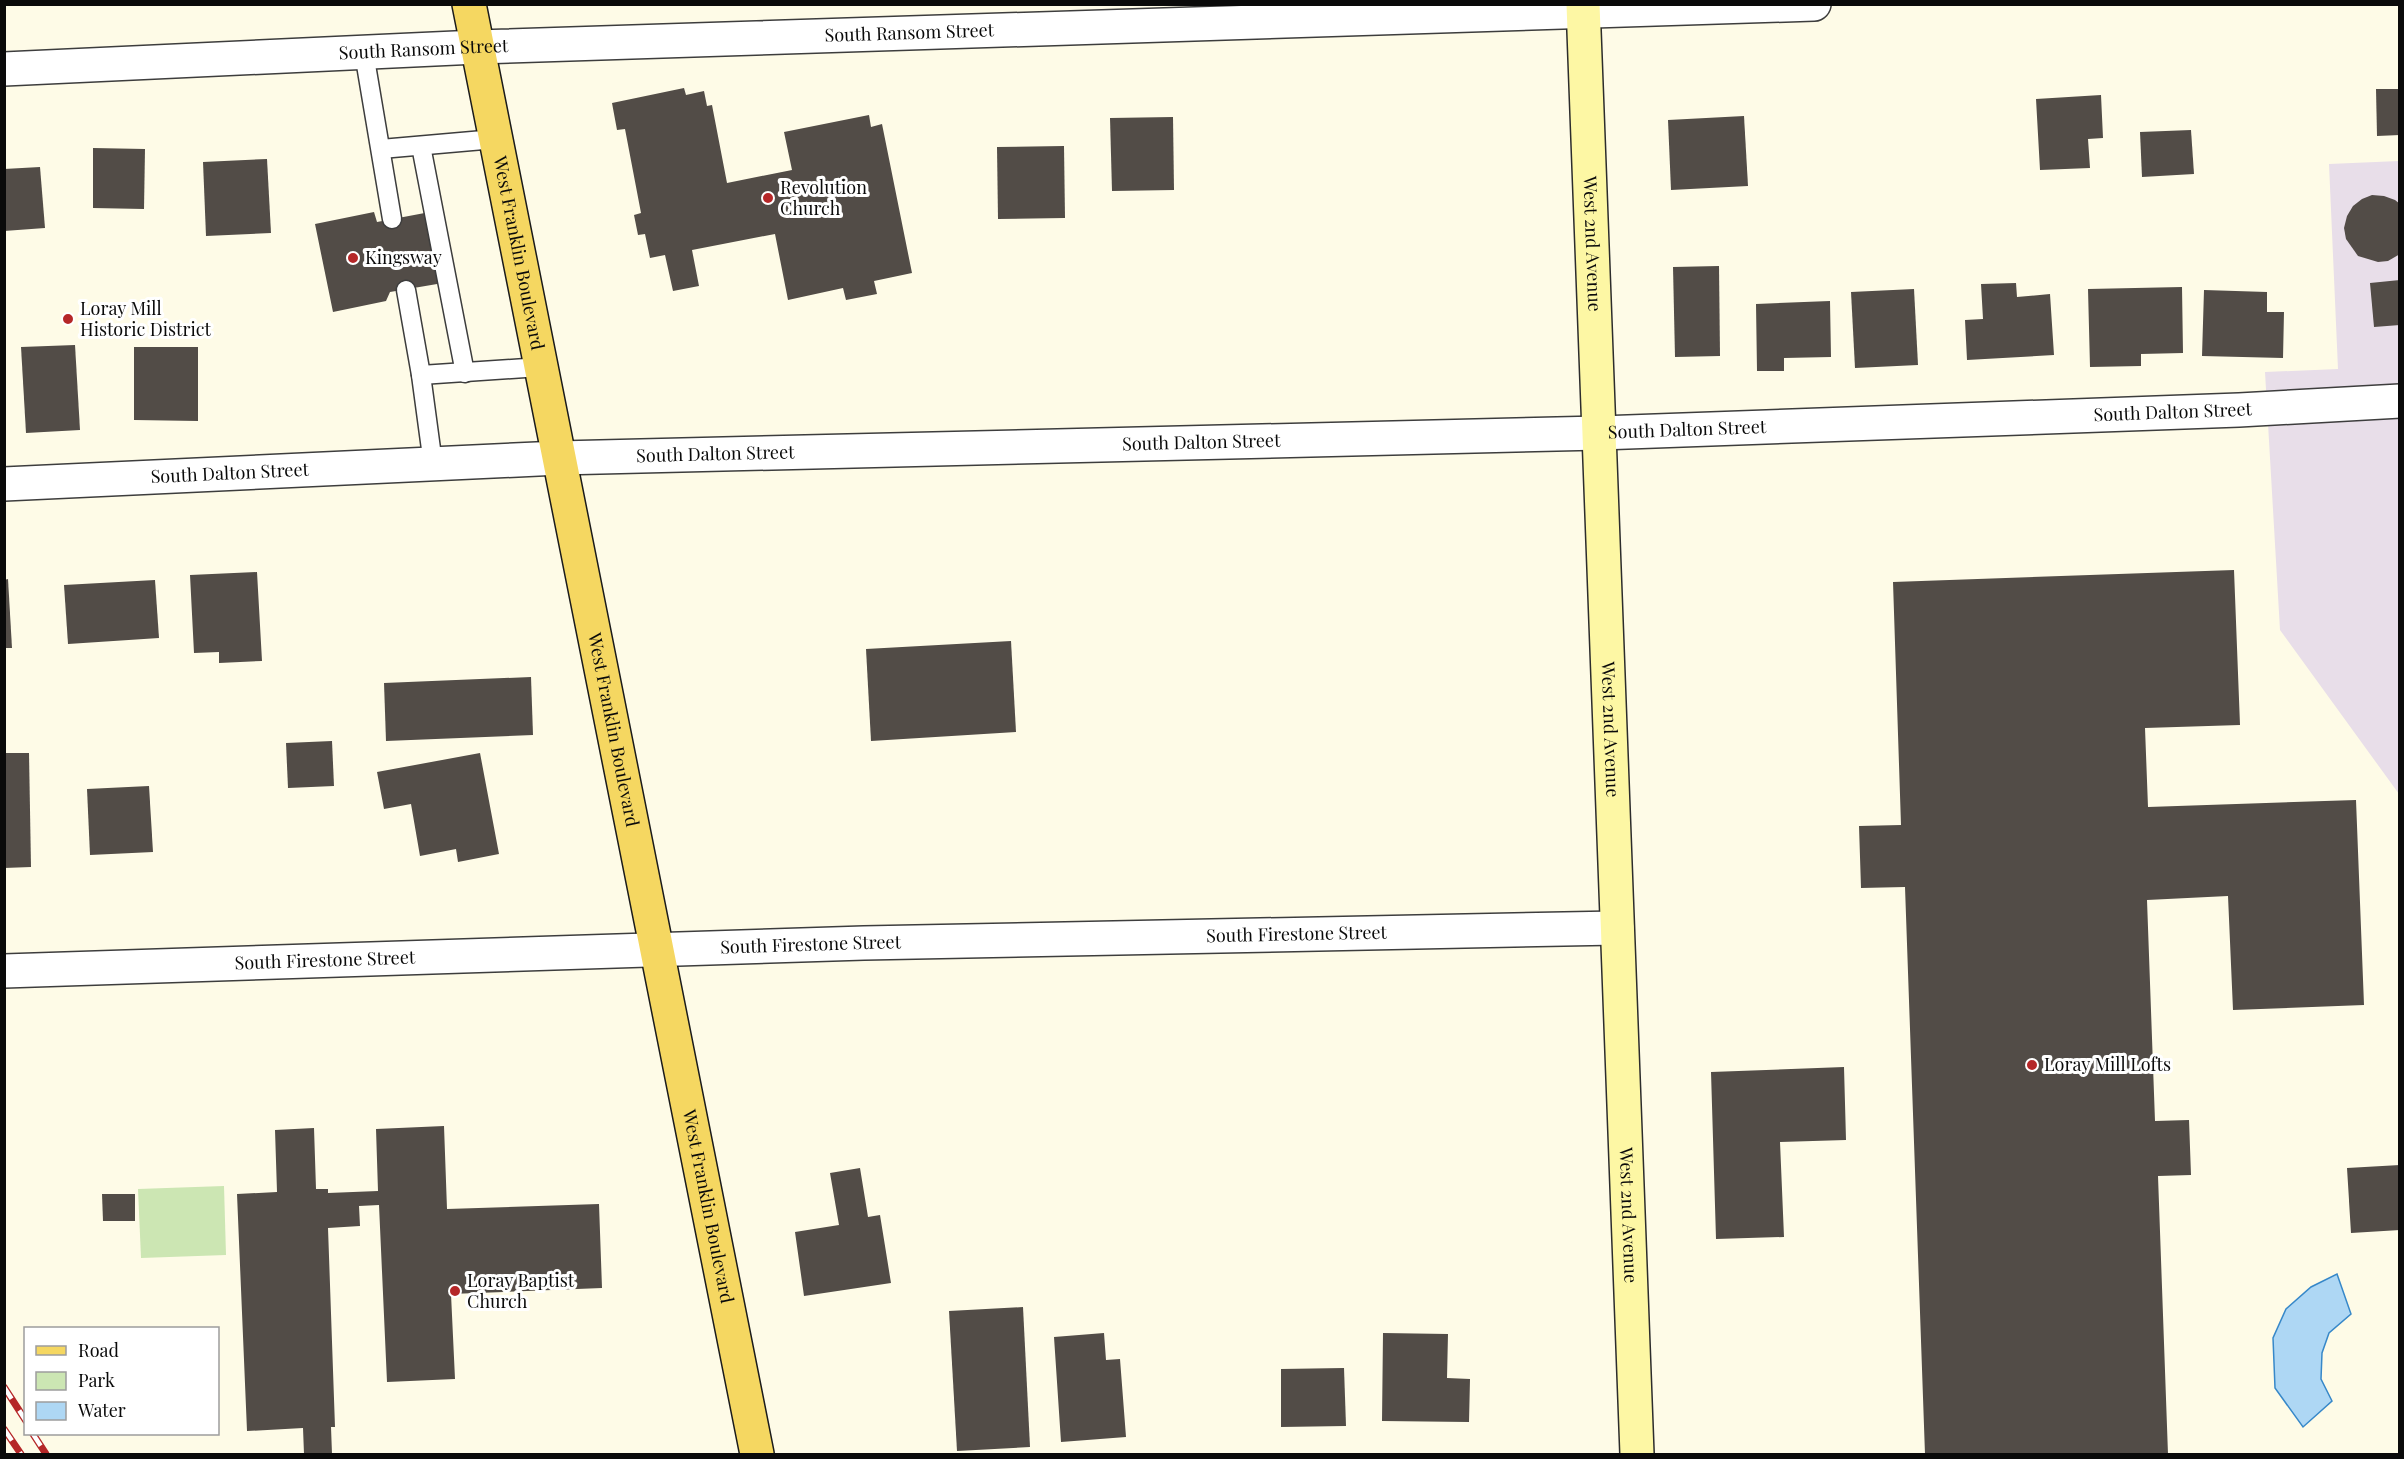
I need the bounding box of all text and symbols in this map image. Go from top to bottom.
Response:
street label: South Ransom Street [824,17,995,47]
street label: South Ransom Street [338,33,509,64]
street label: West Franklin Boulevard [488,153,551,353]
street label: West 2nd Avenue [1578,174,1607,312]
place label: Revolution Church [780,175,867,220]
marker: Revolution Church [761,191,775,205]
place label: Kingsway [365,245,442,269]
marker: Kingsway [346,251,360,265]
place label: Loray Mill Historic District [80,296,211,341]
marker: Loray Mill Historic District [61,312,75,326]
street label: South Dalton Street [2093,396,2253,426]
street label: South Dalton Street [1607,414,1767,444]
street label: South Dalton Street [1122,428,1281,455]
street label: South Dalton Street [636,439,795,467]
street label: South Dalton Street [150,457,310,488]
street label: West Franklin Boulevard [583,630,645,829]
street label: West 2nd Avenue [1596,660,1626,798]
street label: South Firestone Street [1206,920,1388,947]
street label: South Firestone Street [720,929,902,959]
street label: South Firestone Street [234,945,416,974]
place label: Loray Mill Lofts [2044,1052,2171,1076]
marker: Loray Mill Lofts [2025,1058,2039,1072]
street label: West Franklin Boulevard [678,1106,740,1306]
street label: West 2nd Avenue [1615,1146,1644,1283]
place label: Loray Baptist Church [467,1268,575,1313]
marker: Loray Baptist Church [448,1284,462,1298]
legend [24,1327,219,1435]
text: Road [78,1338,119,1362]
text: Park [78,1368,115,1392]
text: Water [77,1398,126,1422]

